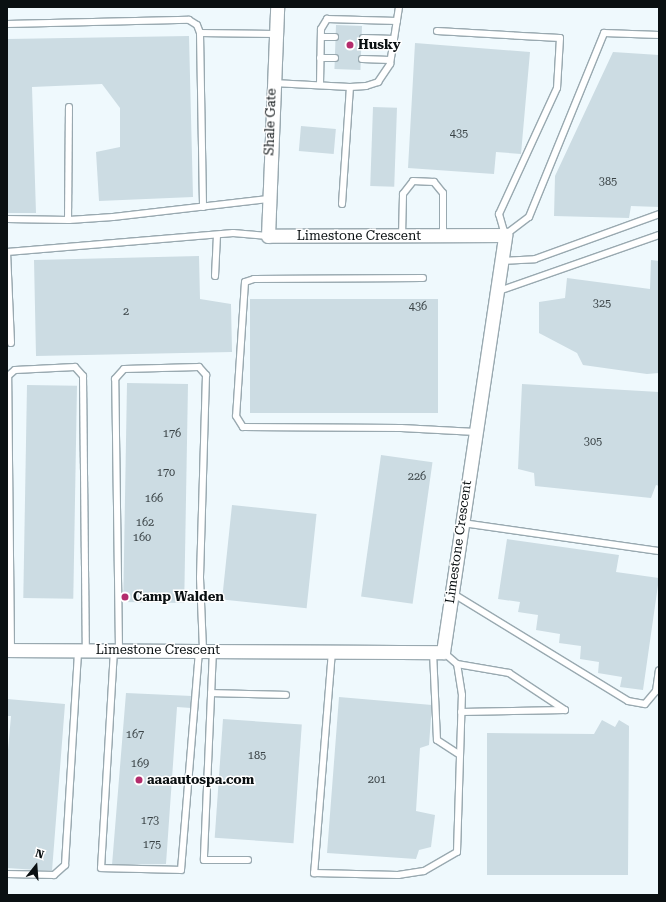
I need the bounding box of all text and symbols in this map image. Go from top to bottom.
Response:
place label: Husky [358,37,401,53]
marker: Husky [345,40,355,50]
street label: Shale Gate [262,88,280,156]
house number: 435 [450,127,468,141]
house number: 385 [599,175,617,189]
street label: Limestone Crescent [297,228,421,244]
house number: 325 [593,297,611,311]
house number: 436 [409,300,427,314]
house number: 2 [123,305,129,319]
house number: 176 [163,427,181,441]
house number: 305 [584,435,602,449]
house number: 170 [157,466,175,480]
house number: 226 [408,470,426,484]
street label: Limestone Crescent [443,479,475,605]
house number: 166 [145,492,163,506]
house number: 162 [136,516,154,530]
house number: 160 [133,531,151,545]
place label: Camp Walden [133,589,224,605]
marker: Camp Walden [120,592,130,602]
street label: Limestone Crescent [96,642,220,658]
house number: 167 [126,728,144,742]
house number: 185 [248,749,266,763]
house number: 169 [131,757,149,771]
place label: aaaautospa.com [147,772,254,788]
house number: 201 [368,773,386,787]
marker: aaaautospa.com [134,775,144,785]
house number: 173 [141,814,159,828]
house number: 175 [143,838,161,852]
north arrow [16,846,56,886]
text: N [34,847,46,862]

